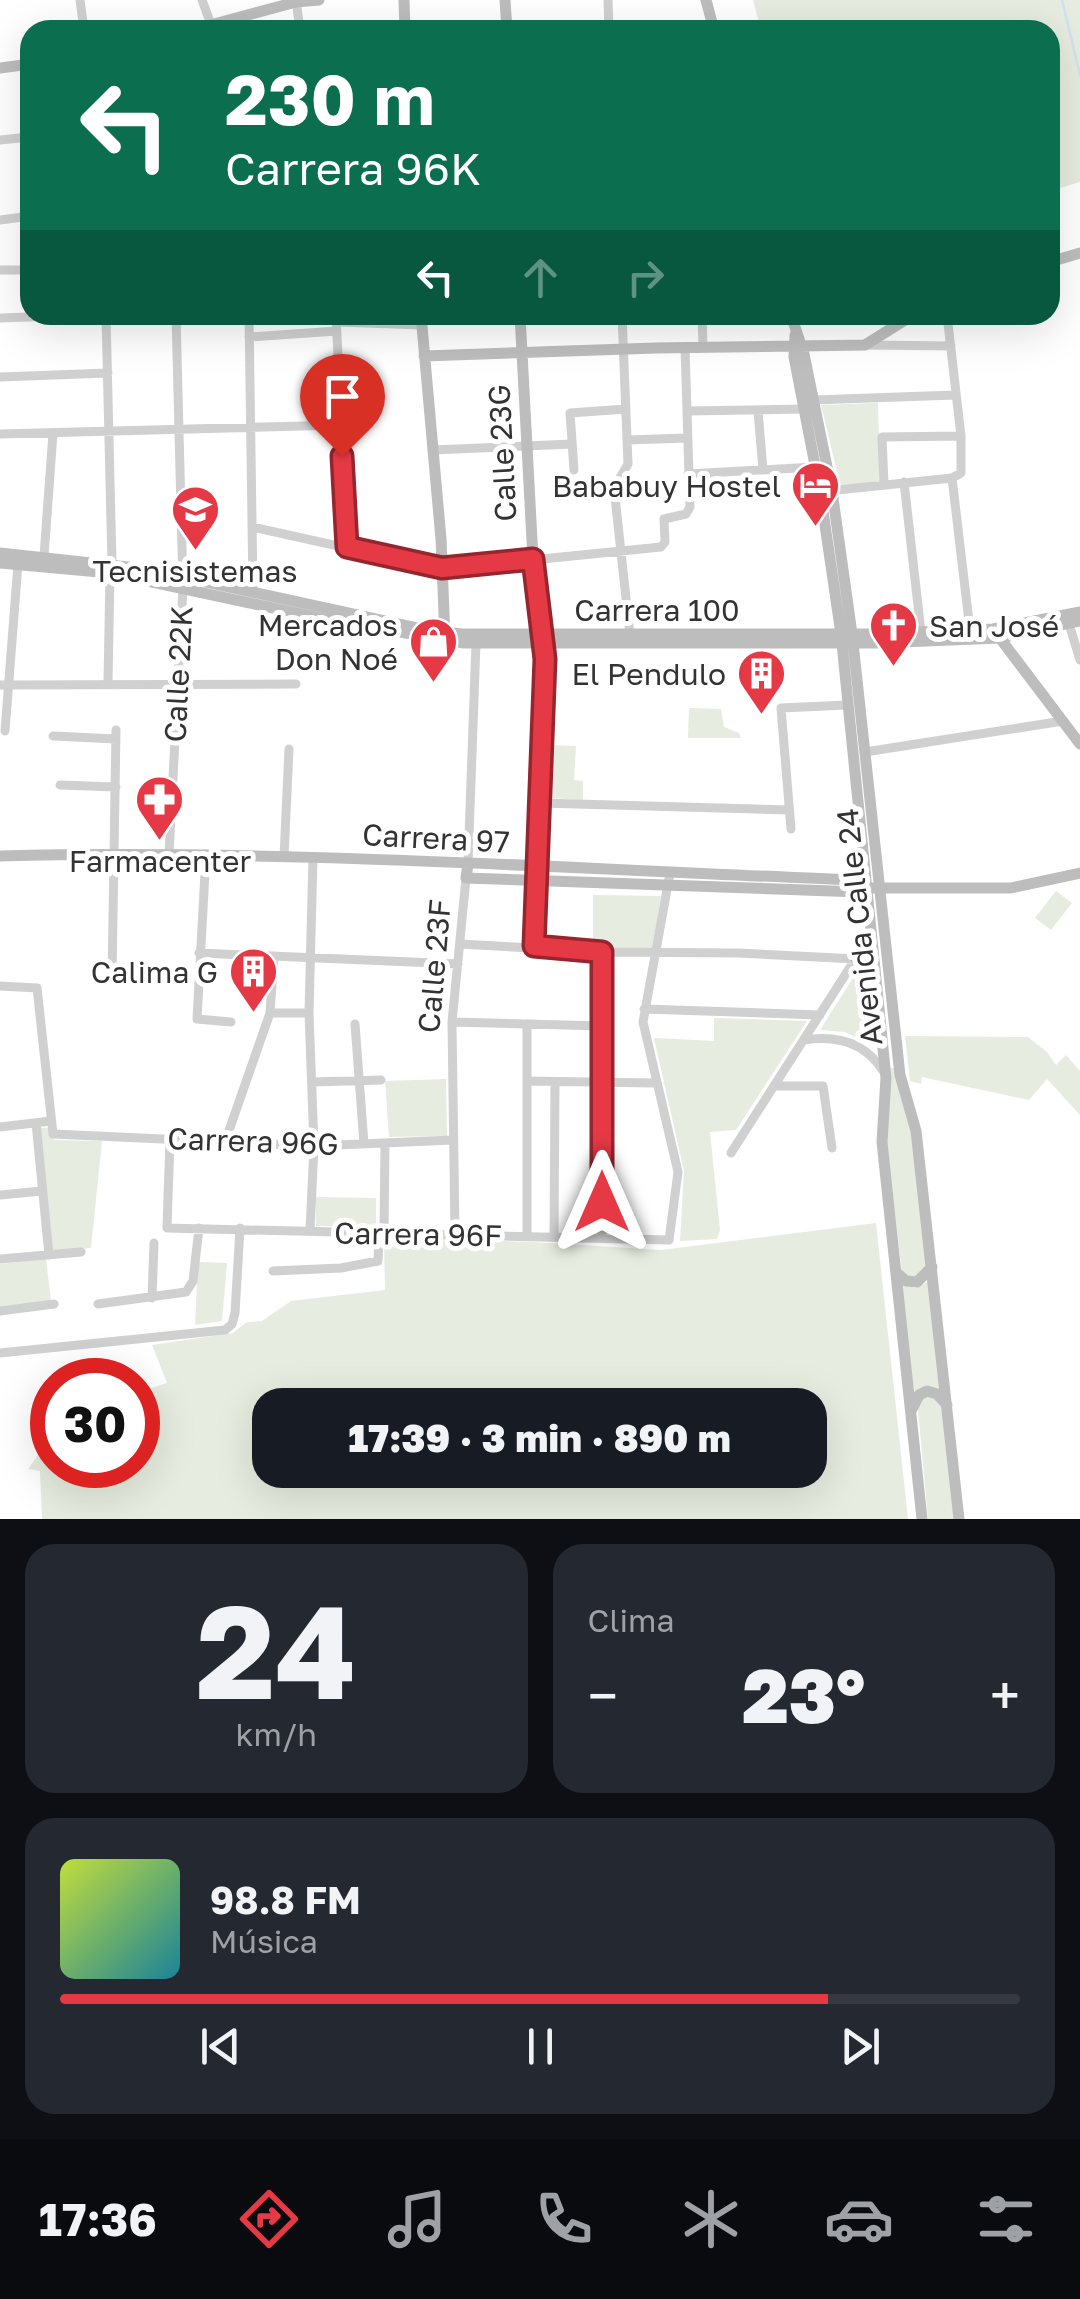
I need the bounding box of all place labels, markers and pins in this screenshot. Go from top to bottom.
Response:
pin [300,354,385,457]
hotel icon: Bababuy Hostel [790,460,842,528]
place label: Bababuy Hostel [552,468,781,504]
school or university icon: Tecnisistemas [169,484,221,552]
place label: Tecnisistemas [93,553,297,589]
church icon: San José [868,600,920,668]
place label: Mercados Don Noé [258,607,398,677]
place label: San José [929,608,1059,644]
shop icon: Mercados Don Noé [407,616,459,684]
building icon: El Pendulo [735,648,787,716]
place label: El Pendulo [572,656,726,692]
pharmacy icon: Farmacenter [134,774,186,842]
place label: Farmacenter [69,843,251,879]
building icon: Calima G [227,946,279,1014]
place label: Calima G [91,954,218,990]

